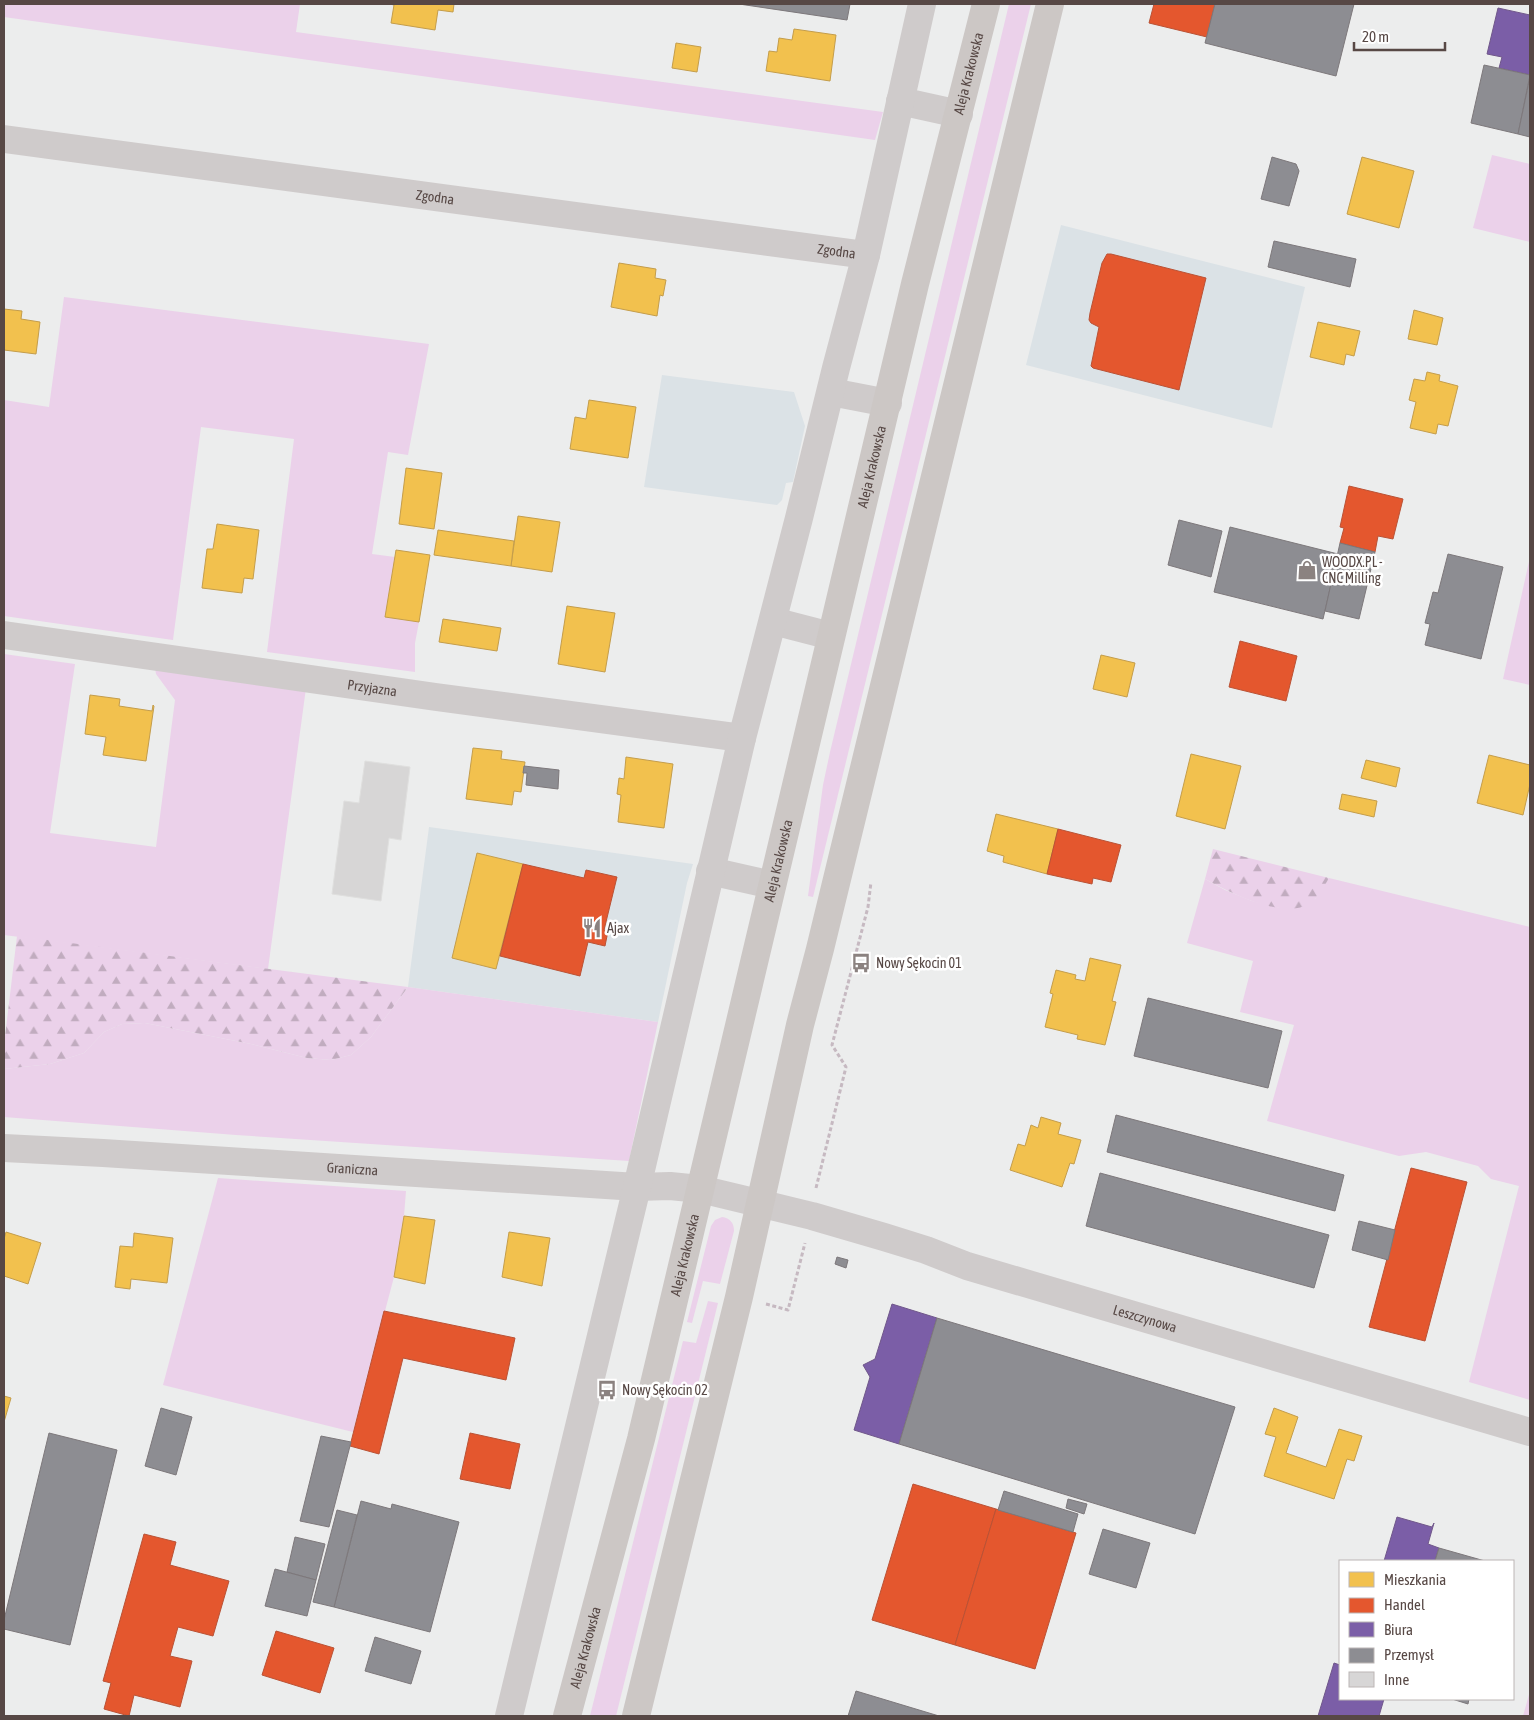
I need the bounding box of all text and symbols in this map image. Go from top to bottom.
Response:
scale bar [1354,20,1445,52]
text: 20 m [1362,28,1389,45]
street label: Aleja Krakowska [950,31,986,116]
street label: Zgodna [415,187,455,208]
street label: Zgodna [816,241,857,262]
street label: Aleja Krakowska [854,424,889,509]
place label: WOODX.PL - CNC Milling [1322,554,1383,586]
shop icon: WOODX.PL - CNC Milling [1296,559,1318,581]
street label: Przyjazna [346,676,398,699]
street label: Aleja Krakowska [761,818,796,904]
restaurant icon: Ajax [581,917,603,939]
place label: Ajax [607,920,630,936]
bus stop icon: Nowy Sękocin 01 [850,952,872,974]
place label: Nowy Sękocin 01 [876,955,962,971]
street label: Graniczna [326,1159,379,1178]
street label: Aleja Krakowska [667,1212,702,1298]
street label: Leszczynowa [1111,1301,1179,1335]
bus stop icon: Nowy Sękocin 02 [596,1379,618,1401]
place label: Nowy Sękocin 02 [622,1382,708,1398]
legend [1339,1560,1514,1700]
text: Mieszkania [1384,1571,1446,1588]
text: Handel [1384,1596,1425,1613]
street label: Aleja Krakowska [567,1605,604,1690]
text: Biura [1384,1621,1413,1638]
text: Przemysł [1384,1646,1434,1663]
text: Inne [1384,1671,1409,1688]

